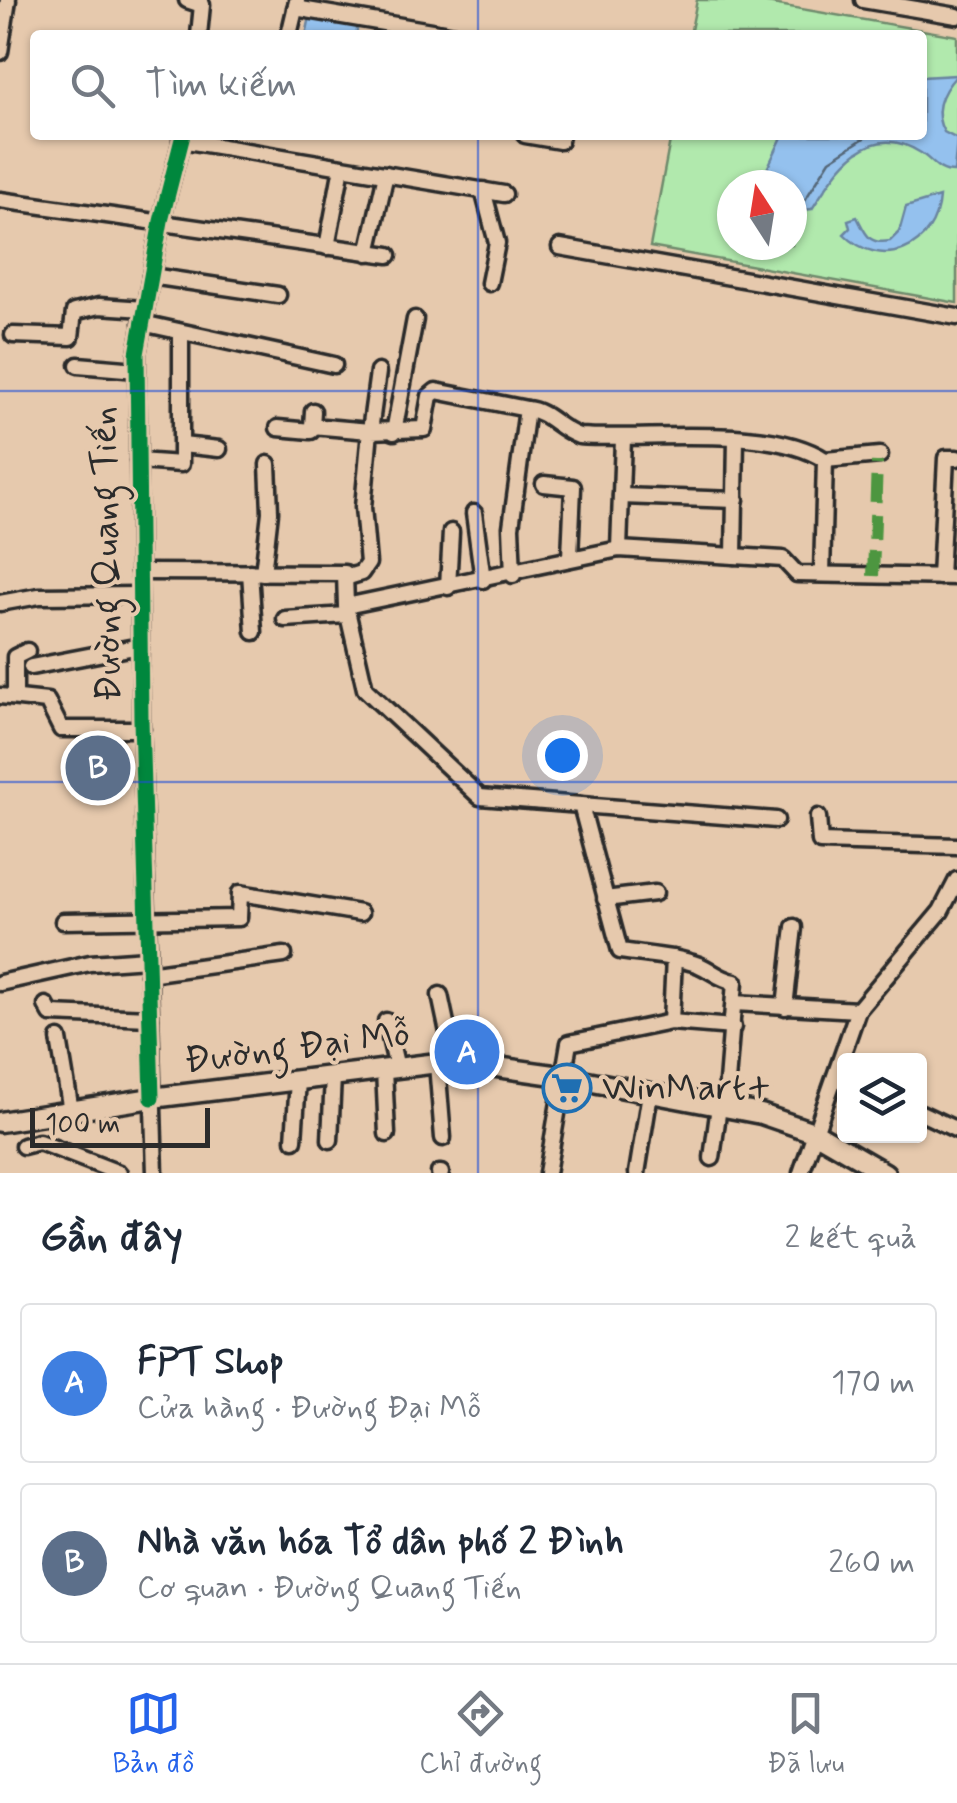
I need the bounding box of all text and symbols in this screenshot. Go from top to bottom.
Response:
search box [30,30,927,140]
icon: search [65,58,120,113]
text: Tìm kiếm [145,61,297,110]
north arrow [717,170,807,260]
street label: Đường Quang Tiến [80,406,138,702]
pin: B [66,730,130,806]
your location [537,730,588,781]
street label: Đường Đại Mỗ [181,1010,413,1090]
pin: A [434,1014,500,1090]
map controls [837,1053,927,1143]
button: layers [837,1053,927,1143]
supermarket icon: WinMart+ [541,1062,593,1114]
place label: WinMart+ [602,1064,772,1113]
scale bar [30,1103,210,1148]
text: 100 m [45,1107,120,1144]
text: Gần đây [40,1211,183,1266]
text: 2 kết quả [784,1217,917,1259]
text: FPT Shop [137,1338,284,1387]
text: A [64,1362,85,1404]
text: 170 m [831,1362,915,1404]
text: Cửa hàng · Đường Đại Mỗ [137,1387,481,1429]
text: Nhà văn hóa Tổ dân phố 2 Đình [137,1518,624,1567]
text: B [64,1542,85,1584]
text: 260 m [828,1542,915,1584]
text: Cơ quan · Đường Quang Tiến [137,1567,522,1609]
tab: Bản đồ [113,1686,194,1783]
tab: Chỉ đường [419,1686,542,1783]
tab: Đã lưu [767,1686,844,1783]

